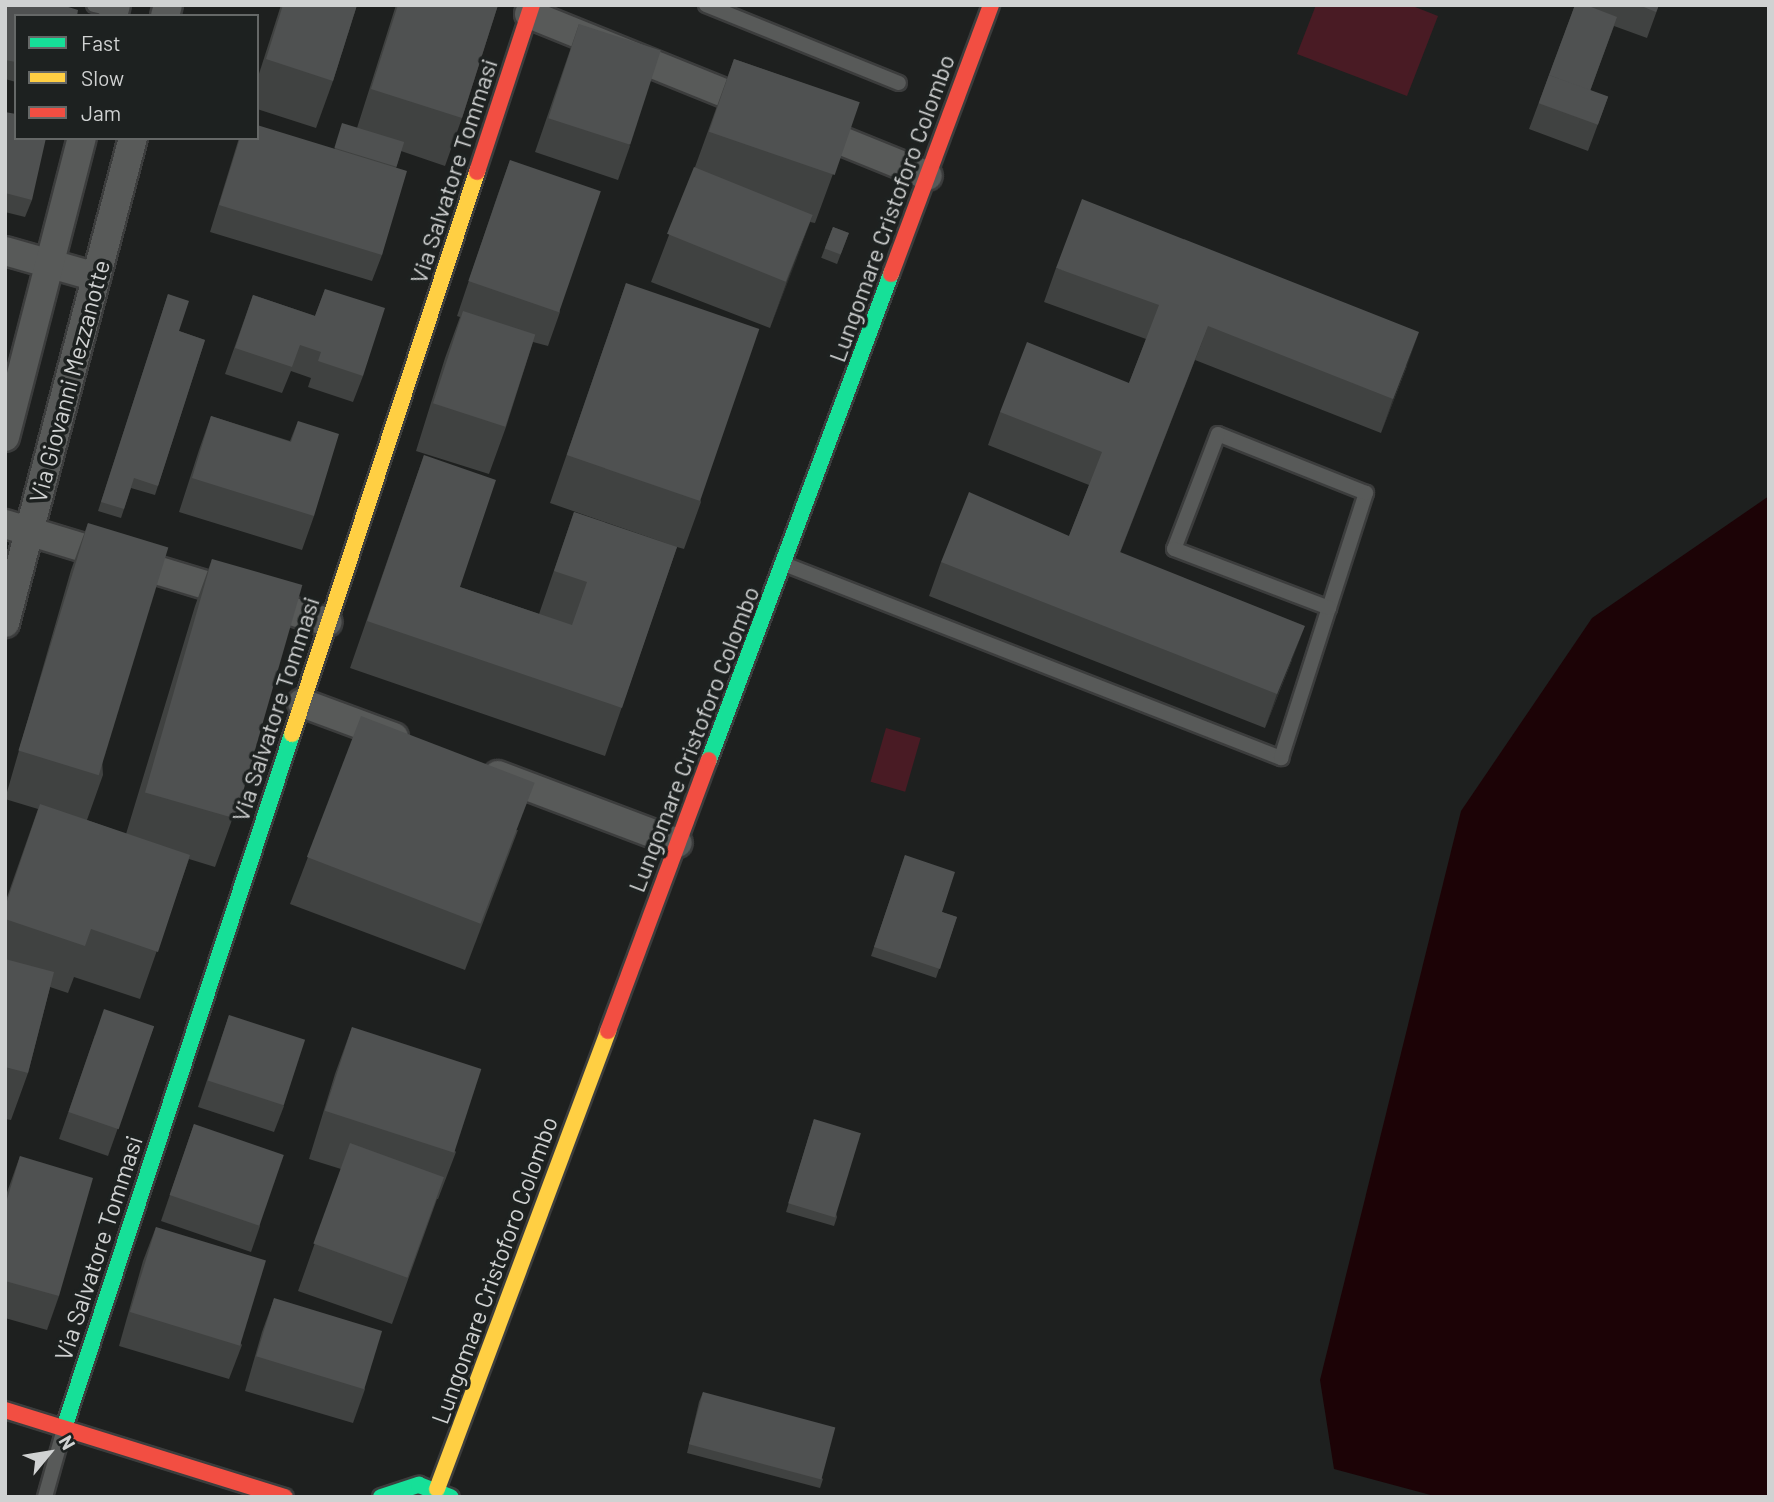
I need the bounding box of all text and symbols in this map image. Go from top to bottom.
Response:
legend [14,14,259,140]
text: Fast [81,30,121,55]
street label: Lungomare Cristoforo Colombo [822,50,960,366]
street label: Via Salvatore Tommasi [403,55,503,287]
text: Slow [81,65,124,90]
text: Jam [81,100,121,125]
street label: Via Giovanni Mezzanotte [23,256,115,506]
street label: Lungomare Cristoforo Colombo [621,582,765,896]
street label: Via Salvatore Tommasi [225,593,325,825]
street label: Lungomare Cristoforo Colombo [425,1112,563,1428]
street label: Via Salvatore Tommasi [48,1132,148,1364]
north arrow [14,1418,84,1488]
text: N [54,1431,81,1453]

